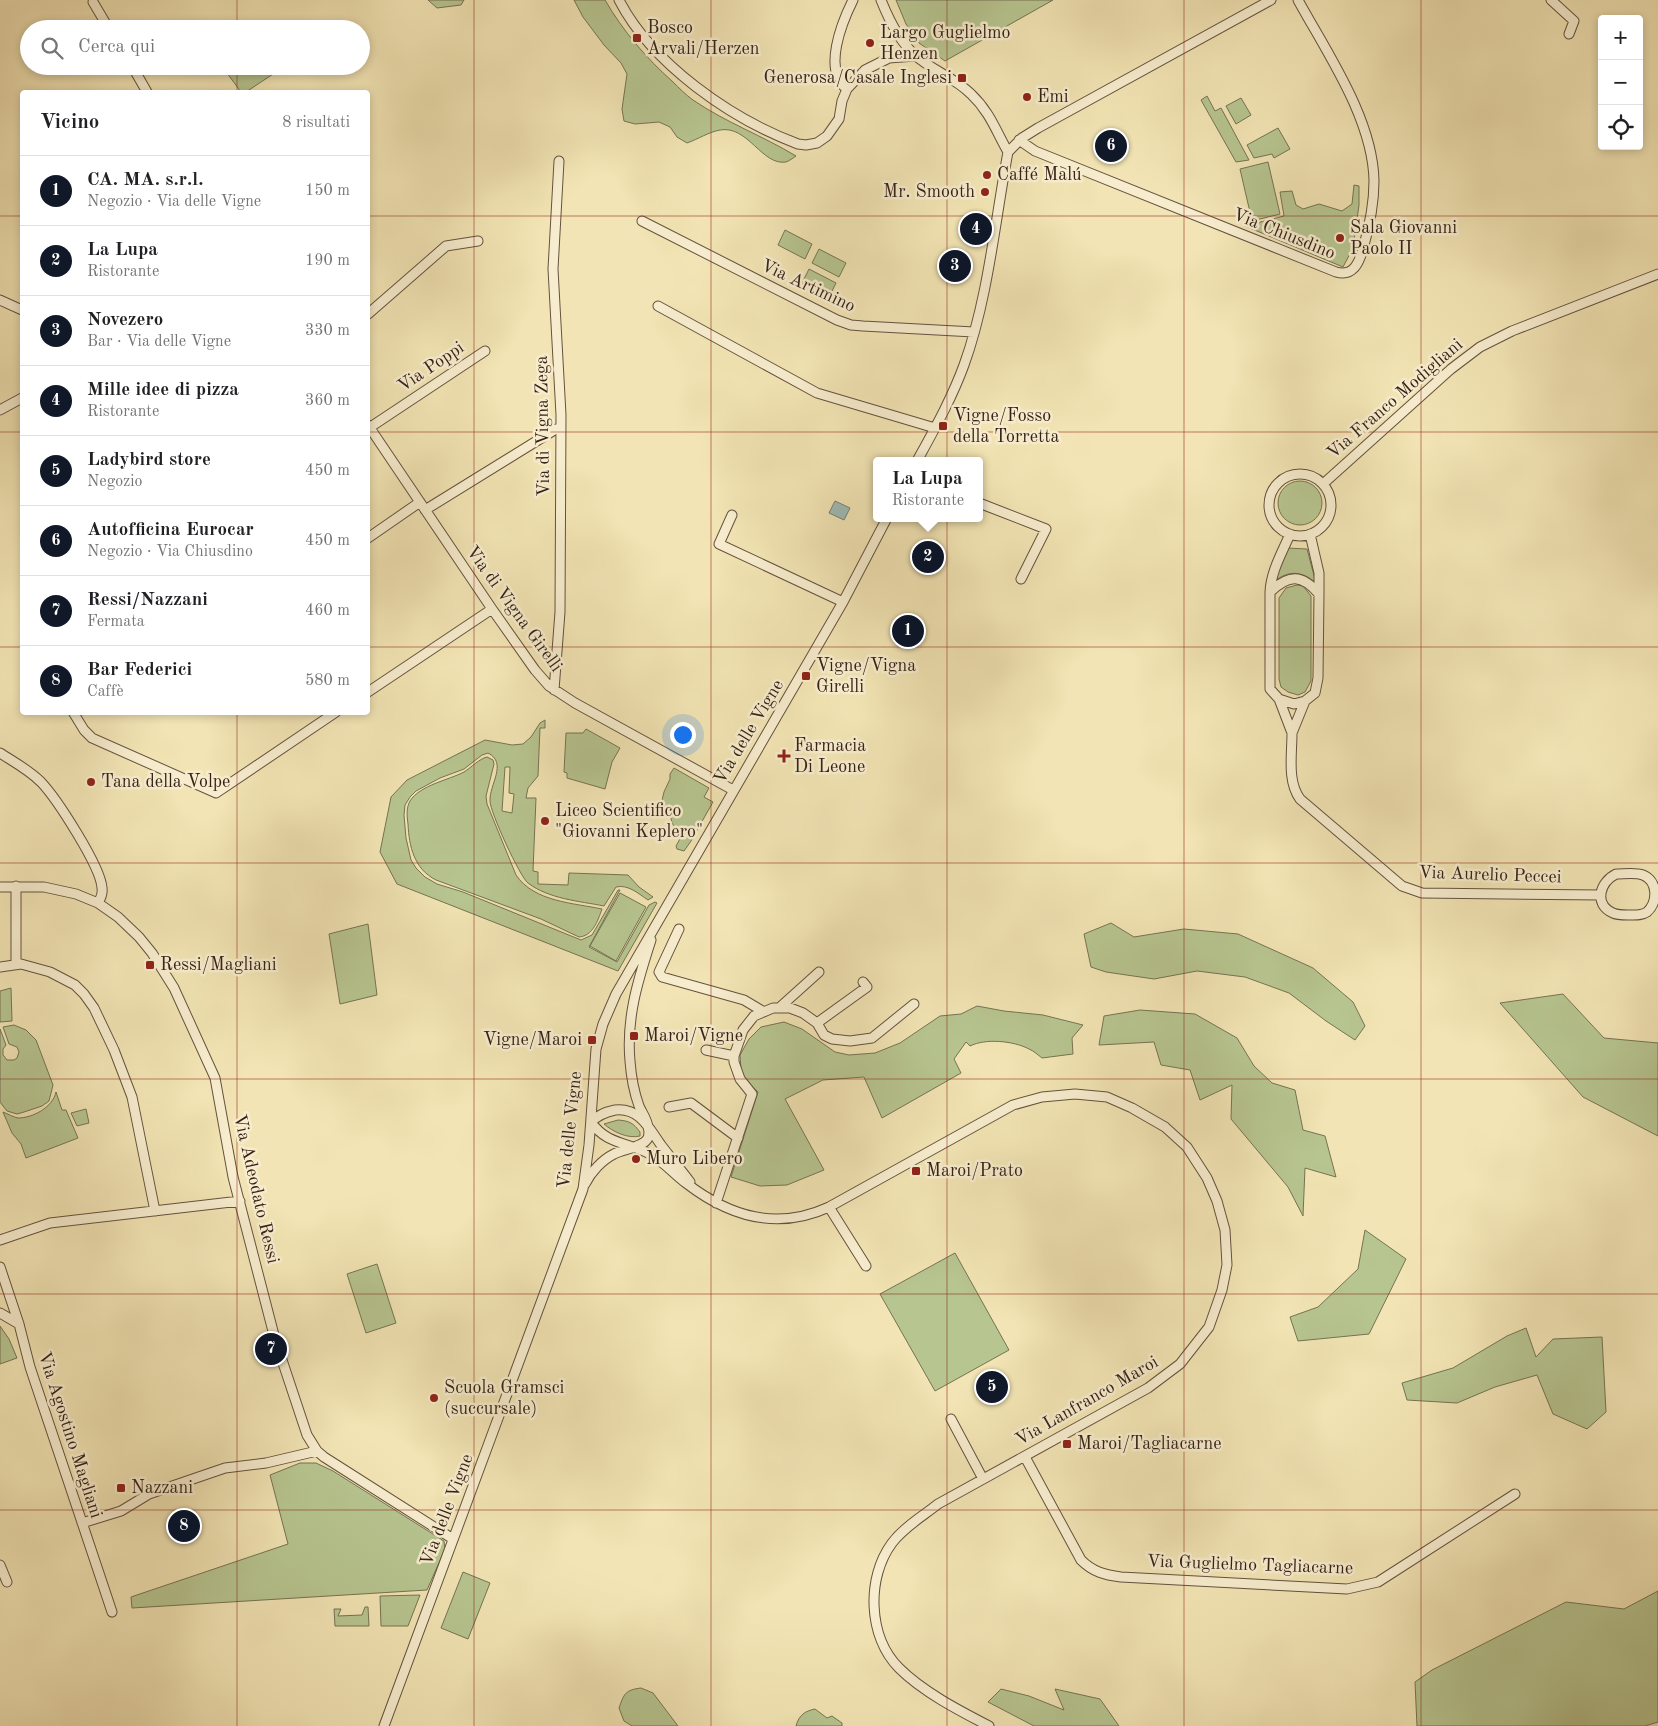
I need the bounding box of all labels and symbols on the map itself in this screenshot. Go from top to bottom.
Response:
place label: Bosco Arvali/Herzen [647,19,760,58]
place label: Largo Guglielmo Henzen [880,24,1010,63]
marker: Bosco Arvali/Herzen [631,32,643,44]
marker: Largo Guglielmo Henzen [864,37,876,49]
place label: Generosa/Casale Inglesi [763,69,952,87]
marker: Generosa/Casale Inglesi [956,72,968,84]
place label: Emi [1037,88,1069,106]
marker: Emi [1021,91,1033,103]
pin: 6 [1095,127,1127,165]
place label: Caffé Malú [997,166,1082,184]
marker: Caffé Malú [981,169,993,181]
place label: Mr. Smooth [883,183,975,201]
marker: Mr. Smooth [979,186,991,198]
street label: Via Chiusdino [1230,205,1338,263]
pin: 4 [960,210,992,248]
place label: Sala Giovanni Paolo II [1350,219,1457,258]
marker: Sala Giovanni Paolo II [1334,232,1346,244]
pin: 3 [939,247,971,285]
street label: Via Artimino [758,256,858,316]
street label: Via Franco Modigliani [1324,335,1466,463]
street label: Via Poppi [395,338,467,396]
street label: Via di Vigna Zega [533,355,553,497]
place label: Vigne/Fosso della Torretta [953,407,1060,446]
marker: Vigne/Fosso della Torretta [937,420,949,432]
pin: 2 [912,538,944,576]
street label: Via di Vigna Girelli [462,543,566,675]
pin: 1 [892,612,924,650]
place label: Vigne/Vigna Girelli [816,657,916,696]
marker: Vigne/Vigna Girelli [800,670,812,682]
street label: Via delle Vigne [711,677,787,787]
your location [670,722,696,748]
place label: Farmacia Di Leone [794,737,866,776]
marker: Farmacia Di Leone [778,750,790,762]
place label: Tana della Volpe [101,773,230,791]
marker: Tana della Volpe [85,776,97,788]
place label: Liceo Scientifico "Giovanni Keplero" [555,802,703,841]
marker: Liceo Scientifico "Giovanni Keplero" [539,815,551,827]
street label: Via Aurelio Peccei [1418,864,1562,886]
place label: Ressi/Magliani [160,956,277,974]
marker: Ressi/Magliani [144,959,156,971]
place label: Maroi/Vigne [644,1027,743,1045]
marker: Maroi/Vigne [628,1030,640,1042]
place label: Vigne/Maroi [483,1031,582,1049]
marker: Vigne/Maroi [586,1034,598,1046]
street label: Via delle Vigne [555,1070,585,1190]
street label: Via Adeodato Ressi [230,1113,282,1265]
place label: Muro Libero [646,1150,743,1168]
marker: Muro Libero [630,1153,642,1165]
place label: Maroi/Prato [926,1162,1023,1180]
marker: Maroi/Prato [910,1165,922,1177]
pin: 7 [255,1330,287,1368]
street label: Via Agostino Magliani [35,1350,105,1521]
street label: Via Lanfranco Maroi [1013,1353,1162,1449]
pin: 5 [976,1368,1008,1406]
place label: Scuola Gramsci (succursale) [444,1379,565,1418]
marker: Scuola Gramsci (succursale) [428,1392,440,1404]
place label: Maroi/Tagliacarne [1077,1435,1222,1453]
marker: Maroi/Tagliacarne [1061,1438,1073,1450]
street label: Via delle Vigne [417,1452,477,1568]
place label: Nazzani [131,1479,193,1497]
marker: Nazzani [115,1482,127,1494]
pin: 8 [168,1507,200,1545]
street label: Via Guglielmo Tagliacarne [1146,1552,1354,1578]

